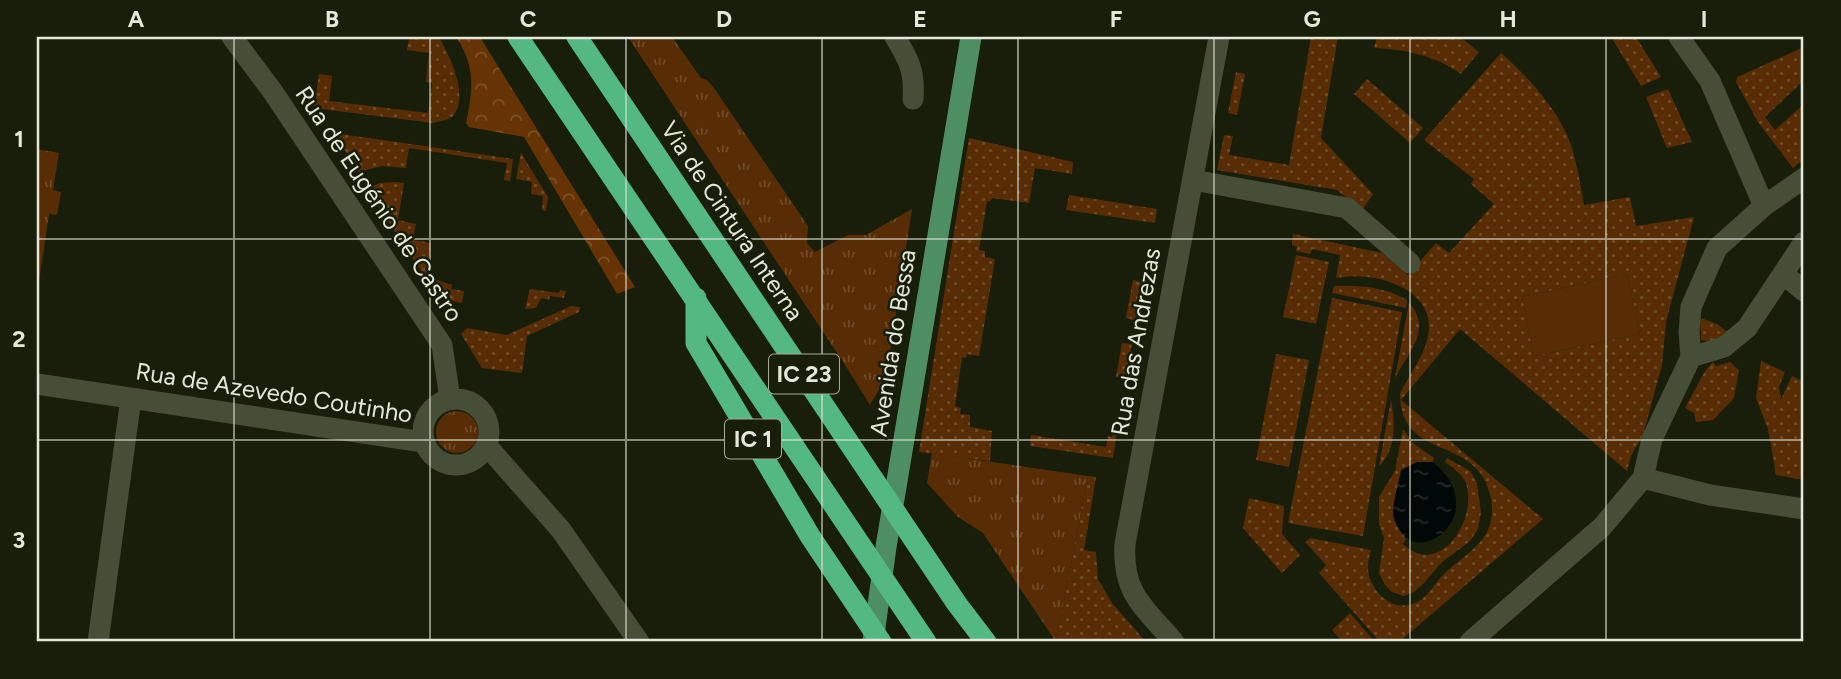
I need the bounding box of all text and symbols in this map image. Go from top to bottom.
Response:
text: A [128,5,145,33]
text: B [325,5,339,33]
text: C [520,5,537,33]
text: D [716,5,732,33]
text: E [913,5,927,33]
text: F [1110,5,1123,33]
text: G [1303,5,1321,33]
text: H [1499,5,1517,33]
text: I [1701,5,1707,33]
street label: Rua de Eugénio de Castro [290,80,469,327]
street label: Via de Cintura Interna [655,116,810,326]
text: 1 [14,125,24,153]
street label: Rua das Andrezas [1105,246,1166,438]
street label: Avenida do Bessa [863,247,922,438]
text: 2 [12,325,26,353]
road number: IC 23 [769,354,839,394]
street label: Rua de Azevedo Coutinho [134,356,414,429]
road number: IC 1 [725,420,781,458]
text: 3 [13,526,25,554]

